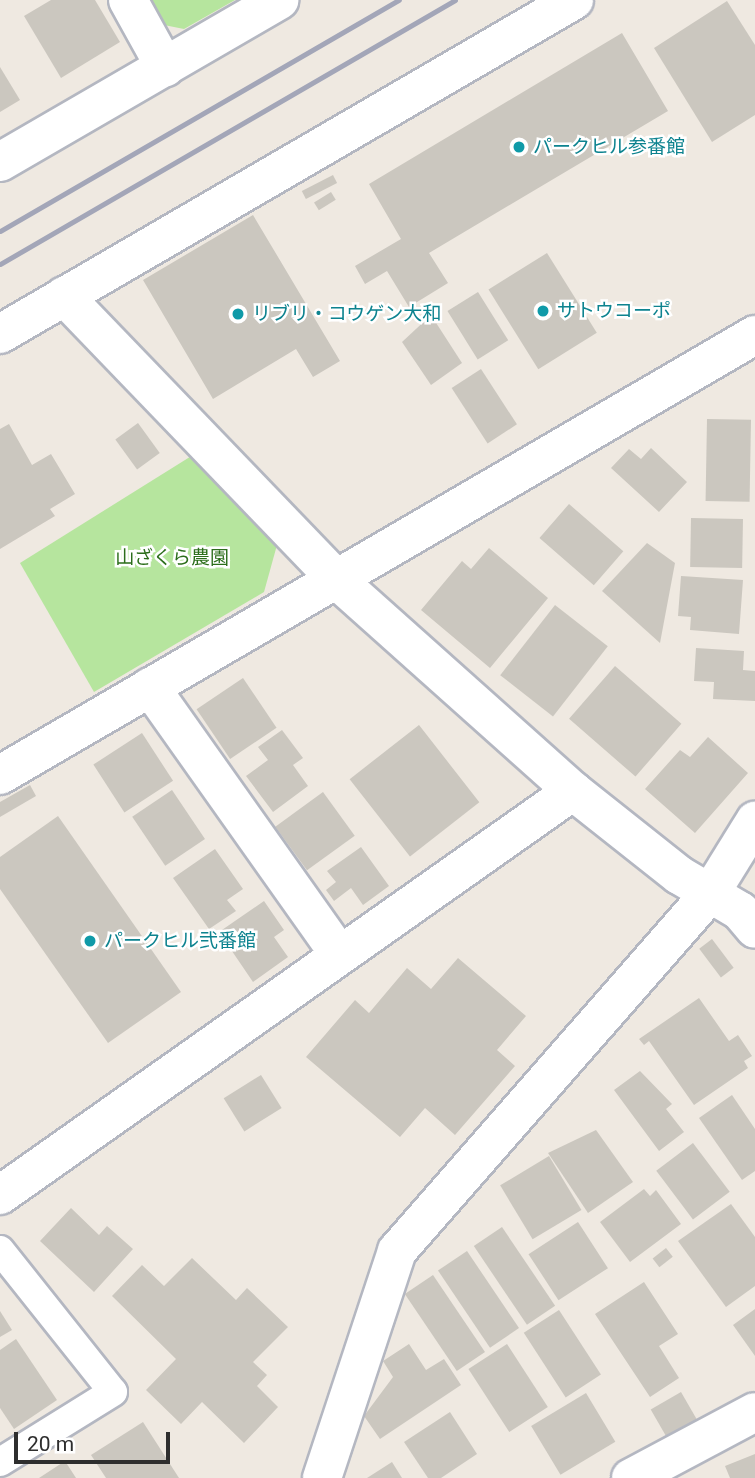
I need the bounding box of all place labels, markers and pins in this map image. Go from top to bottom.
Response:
place label: パークヒル参番館 [533,136,685,158]
marker: パークヒル参番館 [511,139,527,155]
place label: サトウコーポ [557,300,671,322]
place label: リブリ・コウゲン大和 [252,303,442,325]
marker: サトウコーポ [535,303,551,319]
marker: リブリ・コウゲン大和 [230,306,246,322]
place label: パークヒル弐番館 [104,930,256,952]
marker: パークヒル弐番館 [82,933,98,949]

